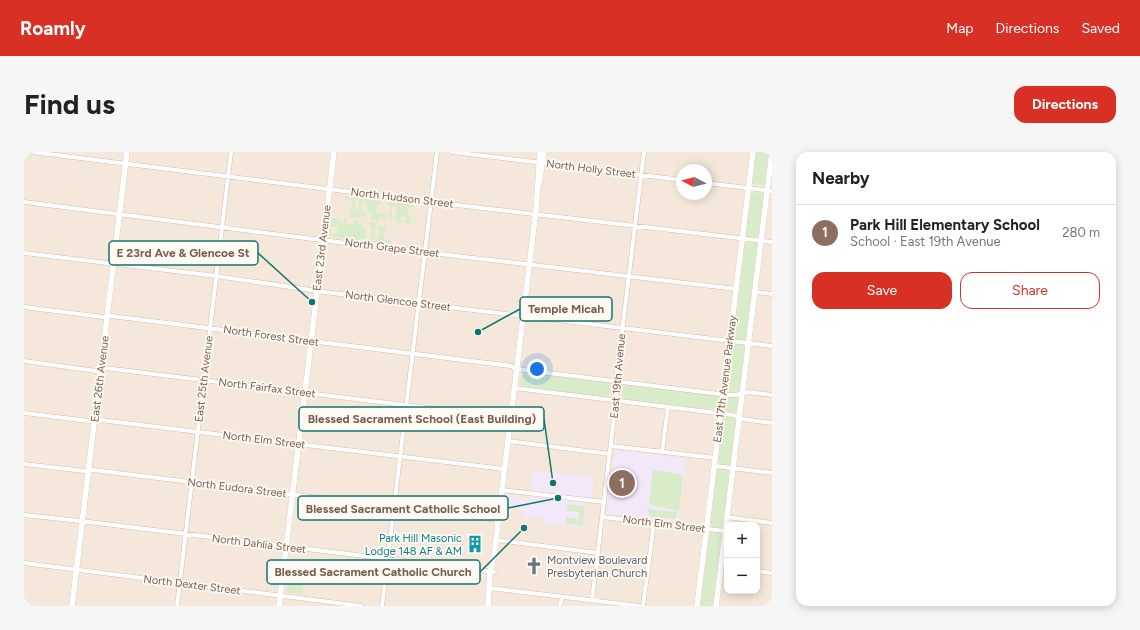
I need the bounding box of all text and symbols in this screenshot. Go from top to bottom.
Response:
text: Roamly [20,17,86,40]
text: Map [946,20,974,37]
text: Directions [996,20,1059,37]
text: Saved [1081,20,1120,37]
button: Directions [1014,86,1116,123]
text: Find us [24,87,115,121]
street label: North Holly Street [545,157,637,181]
north arrow [676,164,712,200]
text: Nearby [812,168,870,188]
street label: North Hudson Street [350,185,454,211]
street label: East 23rd Avenue [310,204,334,292]
text: Park Hill Elementary School [850,216,1040,234]
text: 1 [822,225,828,240]
text: 280 m [1062,225,1100,240]
text: School · East 19th Avenue [850,234,1001,249]
street label: North Grape Street [344,236,440,260]
callout: E 23rd Ave & Glencoe St [109,241,258,265]
text: E 23rd Ave & Glencoe St [116,246,250,260]
button: Save [812,272,952,309]
button: Share [960,272,1100,309]
street label: North Glencoe Street [344,288,452,314]
callout: Temple Micah [520,297,612,321]
text: Temple Micah [528,302,604,316]
street label: East 17th Avenue Parkway [711,314,739,443]
street label: North Forest Street [222,323,320,349]
street label: East 19th Avenue [608,333,628,419]
street label: East 26th Avenue [88,335,112,423]
street label: East 25th Avenue [192,335,216,423]
your location [527,359,547,379]
street label: North Fairfax Street [218,376,316,400]
callout: Blessed Sacrament School (East Building) [299,407,544,431]
text: Blessed Sacrament School (East Building) [308,412,537,426]
street label: North Elm Street [222,428,306,452]
pin: 1 [609,468,635,498]
street label: North Eudora Street [187,475,287,501]
callout: Blessed Sacrament Catholic School [298,496,508,520]
text: Blessed Sacrament Catholic School [306,502,500,516]
street label: North Elm Street [622,512,706,536]
map controls [724,522,760,594]
button: + [724,522,760,558]
street label: North Dahlia Street [211,532,307,556]
place label: Park Hill Masonic Lodge 148 AF & AM [365,532,462,558]
building icon: Park Hill Masonic Lodge 148 AF & AM [465,534,485,554]
place label: Montview Boulevard Presbyterian Church [547,554,647,580]
church icon: Montview Boulevard Presbyterian Church [524,556,544,576]
button: − [724,558,760,594]
callout: Blessed Sacrament Catholic Church [267,560,480,584]
text: Blessed Sacrament Catholic Church [274,565,472,579]
street label: North Dexter Street [143,573,241,597]

